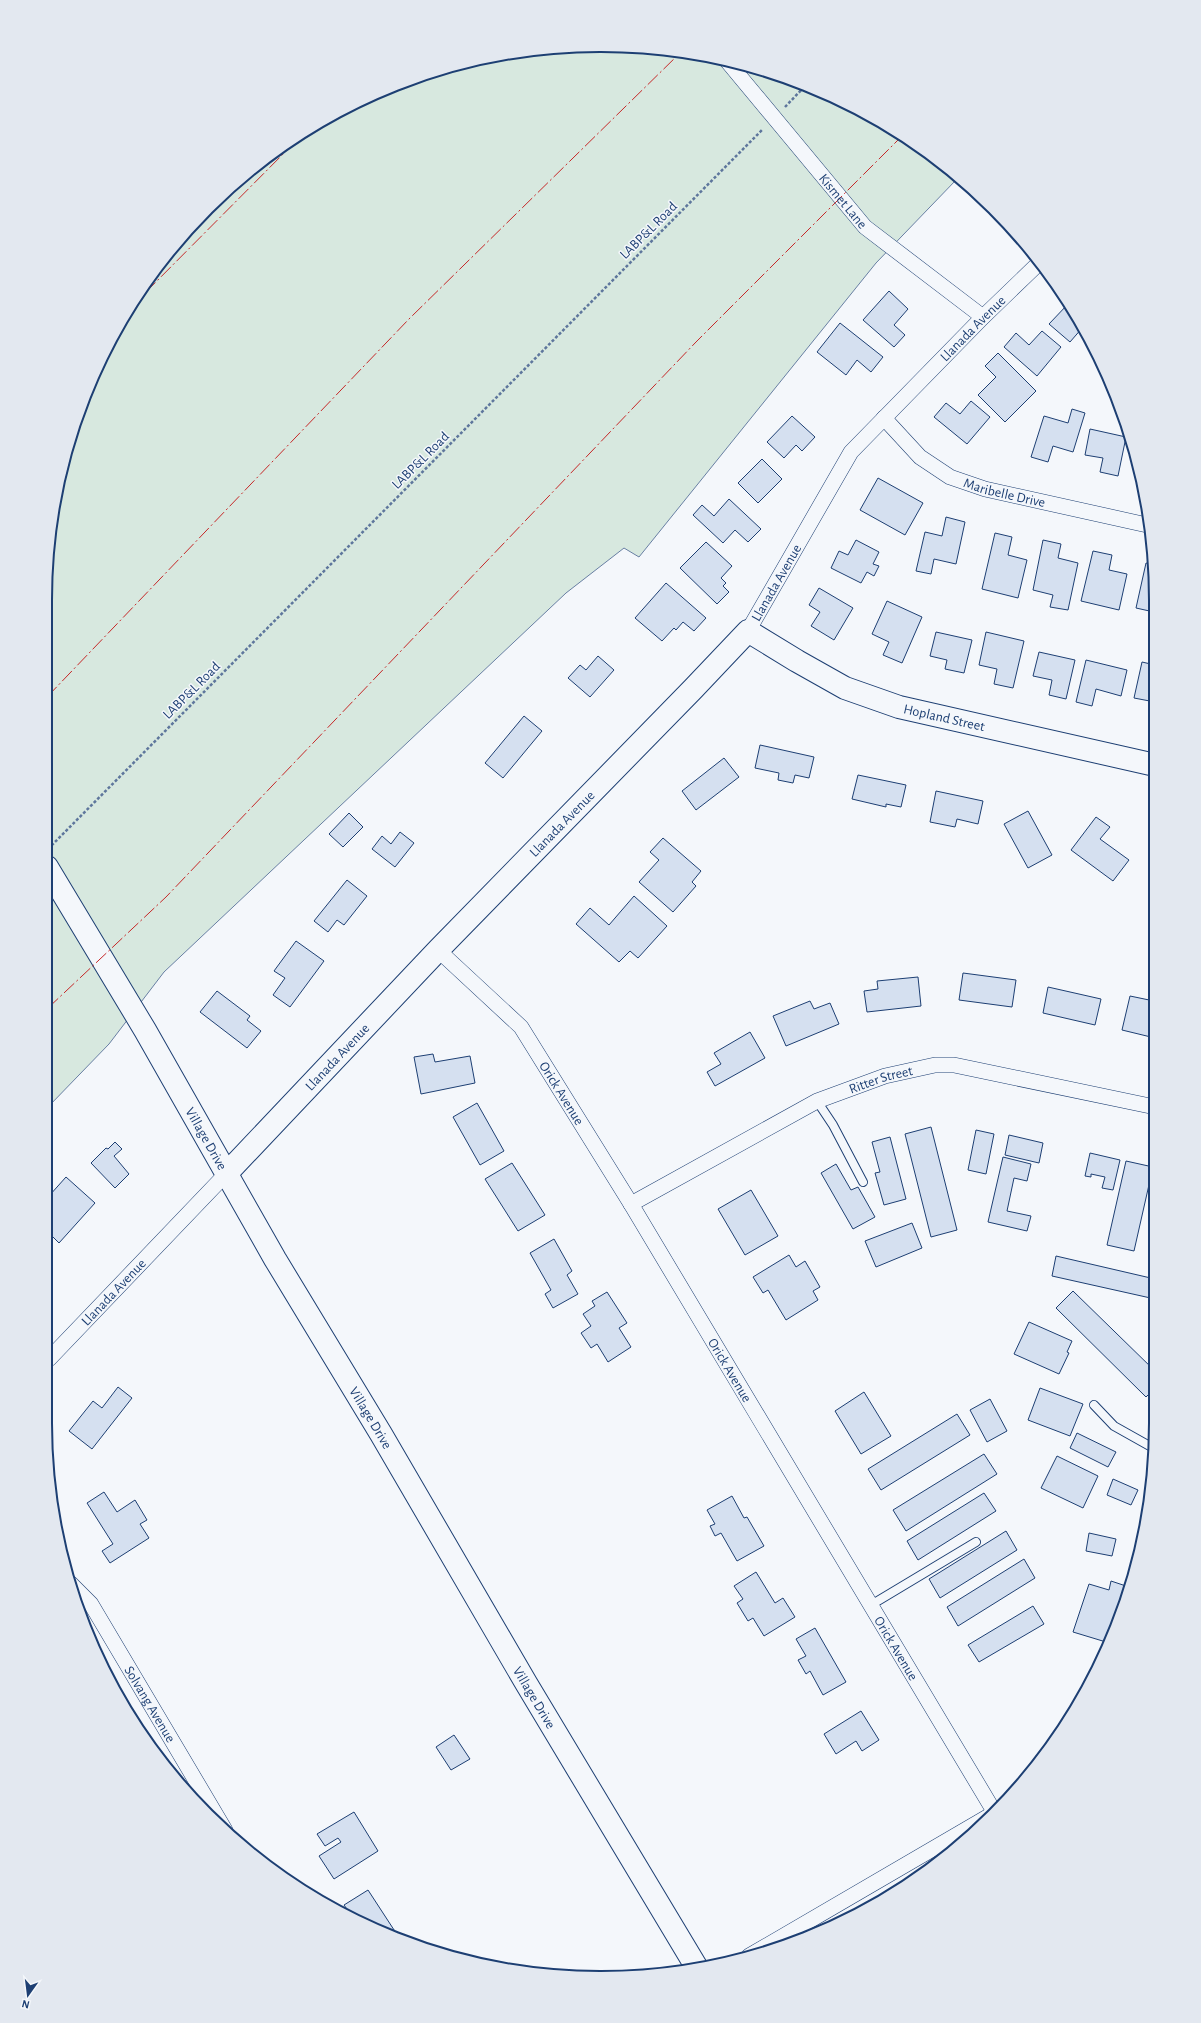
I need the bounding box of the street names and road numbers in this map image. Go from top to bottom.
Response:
street label: Kismet Lane [816,172,869,232]
street label: LABP&L Road [617,199,680,262]
street label: Llanada Avenue [938,293,1009,364]
street label: LABP&L Road [389,429,452,492]
street label: Maribelle Drive [962,476,1047,510]
street label: Llanada Avenue [749,542,804,624]
street label: LABP&L Road [160,659,223,722]
street label: Hopland Street [902,702,987,734]
street label: Llanada Avenue [527,788,598,860]
street label: Llanada Avenue [303,1021,372,1094]
street label: Orick Avenue [536,1059,586,1128]
street label: Ritter Street [847,1064,915,1097]
street label: Village Drive [183,1105,229,1173]
street label: Llanada Avenue [79,1257,149,1328]
street label: Orick Avenue [705,1336,754,1405]
street label: Village Drive [346,1385,394,1452]
street label: Orick Avenue [871,1614,920,1683]
street label: Solvang Avenue [122,1664,177,1745]
street label: Village Drive [510,1664,558,1731]

